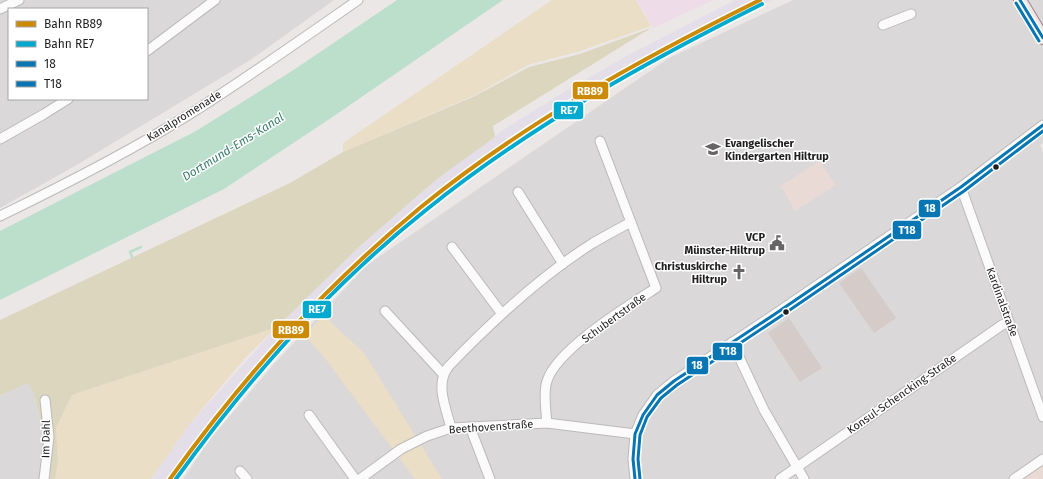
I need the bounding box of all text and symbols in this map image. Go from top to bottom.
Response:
legend [8,8,148,100]
text: Bahn RB89 [44,17,102,31]
text: Bahn RE7 [44,37,94,51]
text: 18 [44,57,56,71]
text: T18 [44,77,62,91]
line badge: RB89 [572,81,609,100]
text: RB89 [577,85,603,98]
street label: Kanalpromenade [144,88,224,144]
line badge: RE7 [553,101,584,120]
text: RE7 [560,104,578,117]
water label: Dortmund-Ems-Kanal [180,110,286,184]
place label: Evangelischer Kindergarten Hiltrup [725,137,829,163]
school or university icon: Evangelischer Kindergarten Hiltrup [704,140,722,158]
unlabelled marker [991,162,1001,172]
line badge: 18 [918,199,941,218]
text: 18 [924,202,936,215]
line badge: T18 [892,220,922,240]
text: T18 [898,224,916,237]
place label: VCP Münster-Hiltrup [684,231,765,257]
public building icon: VCP Münster-Hiltrup [768,234,786,252]
place label: Christuskirche Hiltrup [655,260,727,286]
church icon: Christuskirche Hiltrup [730,263,748,281]
street label: Kardinalstraße [983,265,1021,339]
street label: Schubertstraße [579,290,649,346]
line badge: RE7 [302,300,332,319]
text: RE7 [308,303,326,316]
unlabelled marker [781,307,791,317]
line badge: RB89 [272,320,310,339]
text: RB89 [278,324,304,337]
line badge: T18 [712,342,743,361]
text: T18 [719,345,737,358]
street label: Konsul-Schencking-Straße [845,351,959,437]
line badge: 18 [686,356,709,375]
text: 18 [691,359,703,372]
street label: Beethovenstraße [448,418,534,436]
street label: Im Dahl [39,420,53,458]

